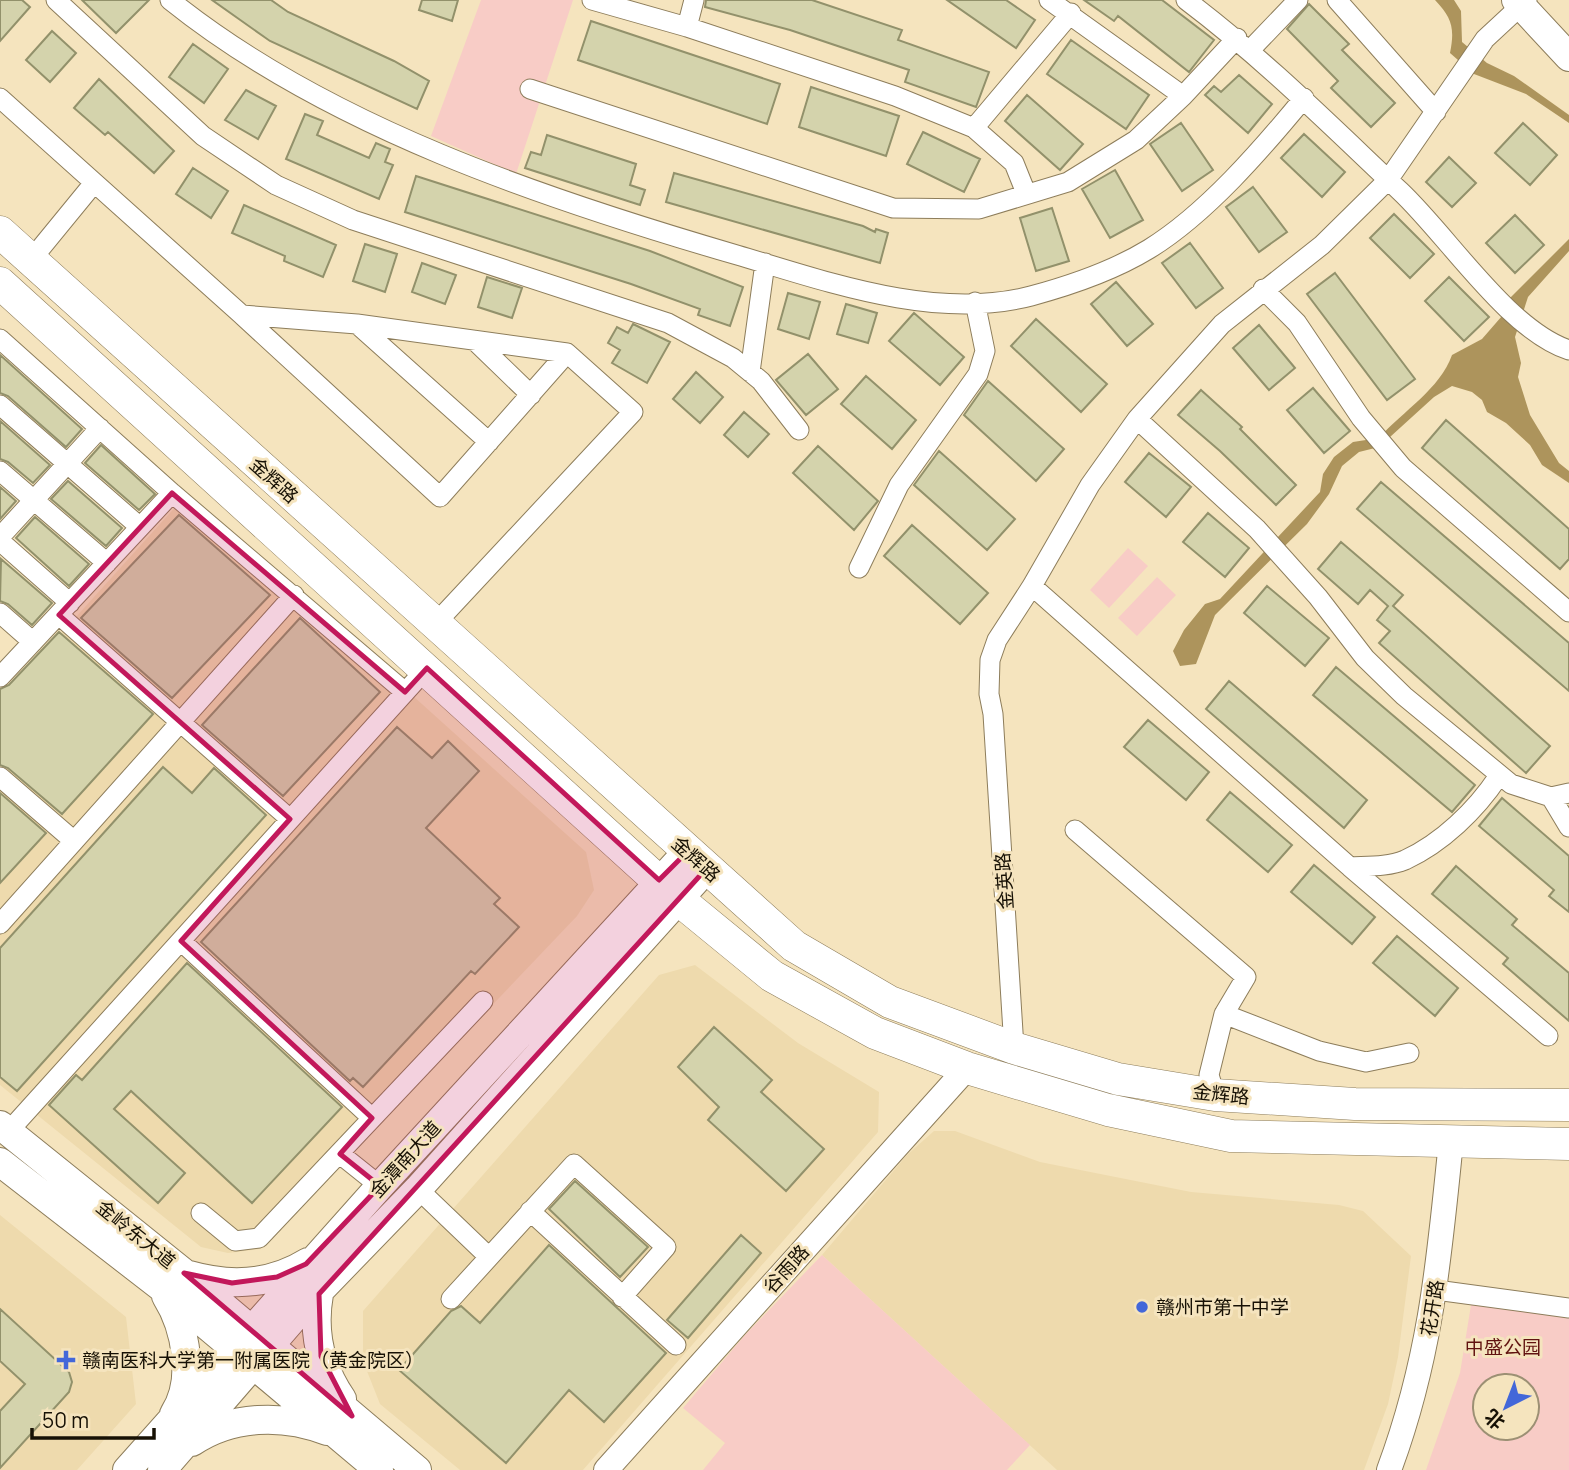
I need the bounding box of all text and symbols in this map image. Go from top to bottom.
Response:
street label: 金辉路 [244,451,304,509]
street label: 金辉路 [666,830,726,888]
street label: 金英路 [989,852,1019,910]
street label: 金辉路 [1191,1078,1251,1110]
street label: 金潭南大道 [364,1115,446,1203]
street label: 金岭东大道 [91,1194,181,1274]
street label: 谷雨路 [757,1239,815,1299]
street label: 花开路 [1415,1278,1449,1338]
place label: 赣州市第十中学 [1156,1294,1289,1320]
marker: 赣州市第十中学 [1134,1299,1150,1315]
park label: 中盛公园 [1465,1334,1541,1360]
place label: 赣南医科大学第一附属医院（黄金院区） [82,1347,424,1373]
marker: 赣南医科大学第一附属医院（黄金院区） [56,1350,76,1370]
north arrow [1471,1372,1541,1442]
scale bar [32,1396,154,1440]
text: 北 [1479,1404,1510,1436]
text: 50 m [42,1406,89,1434]

